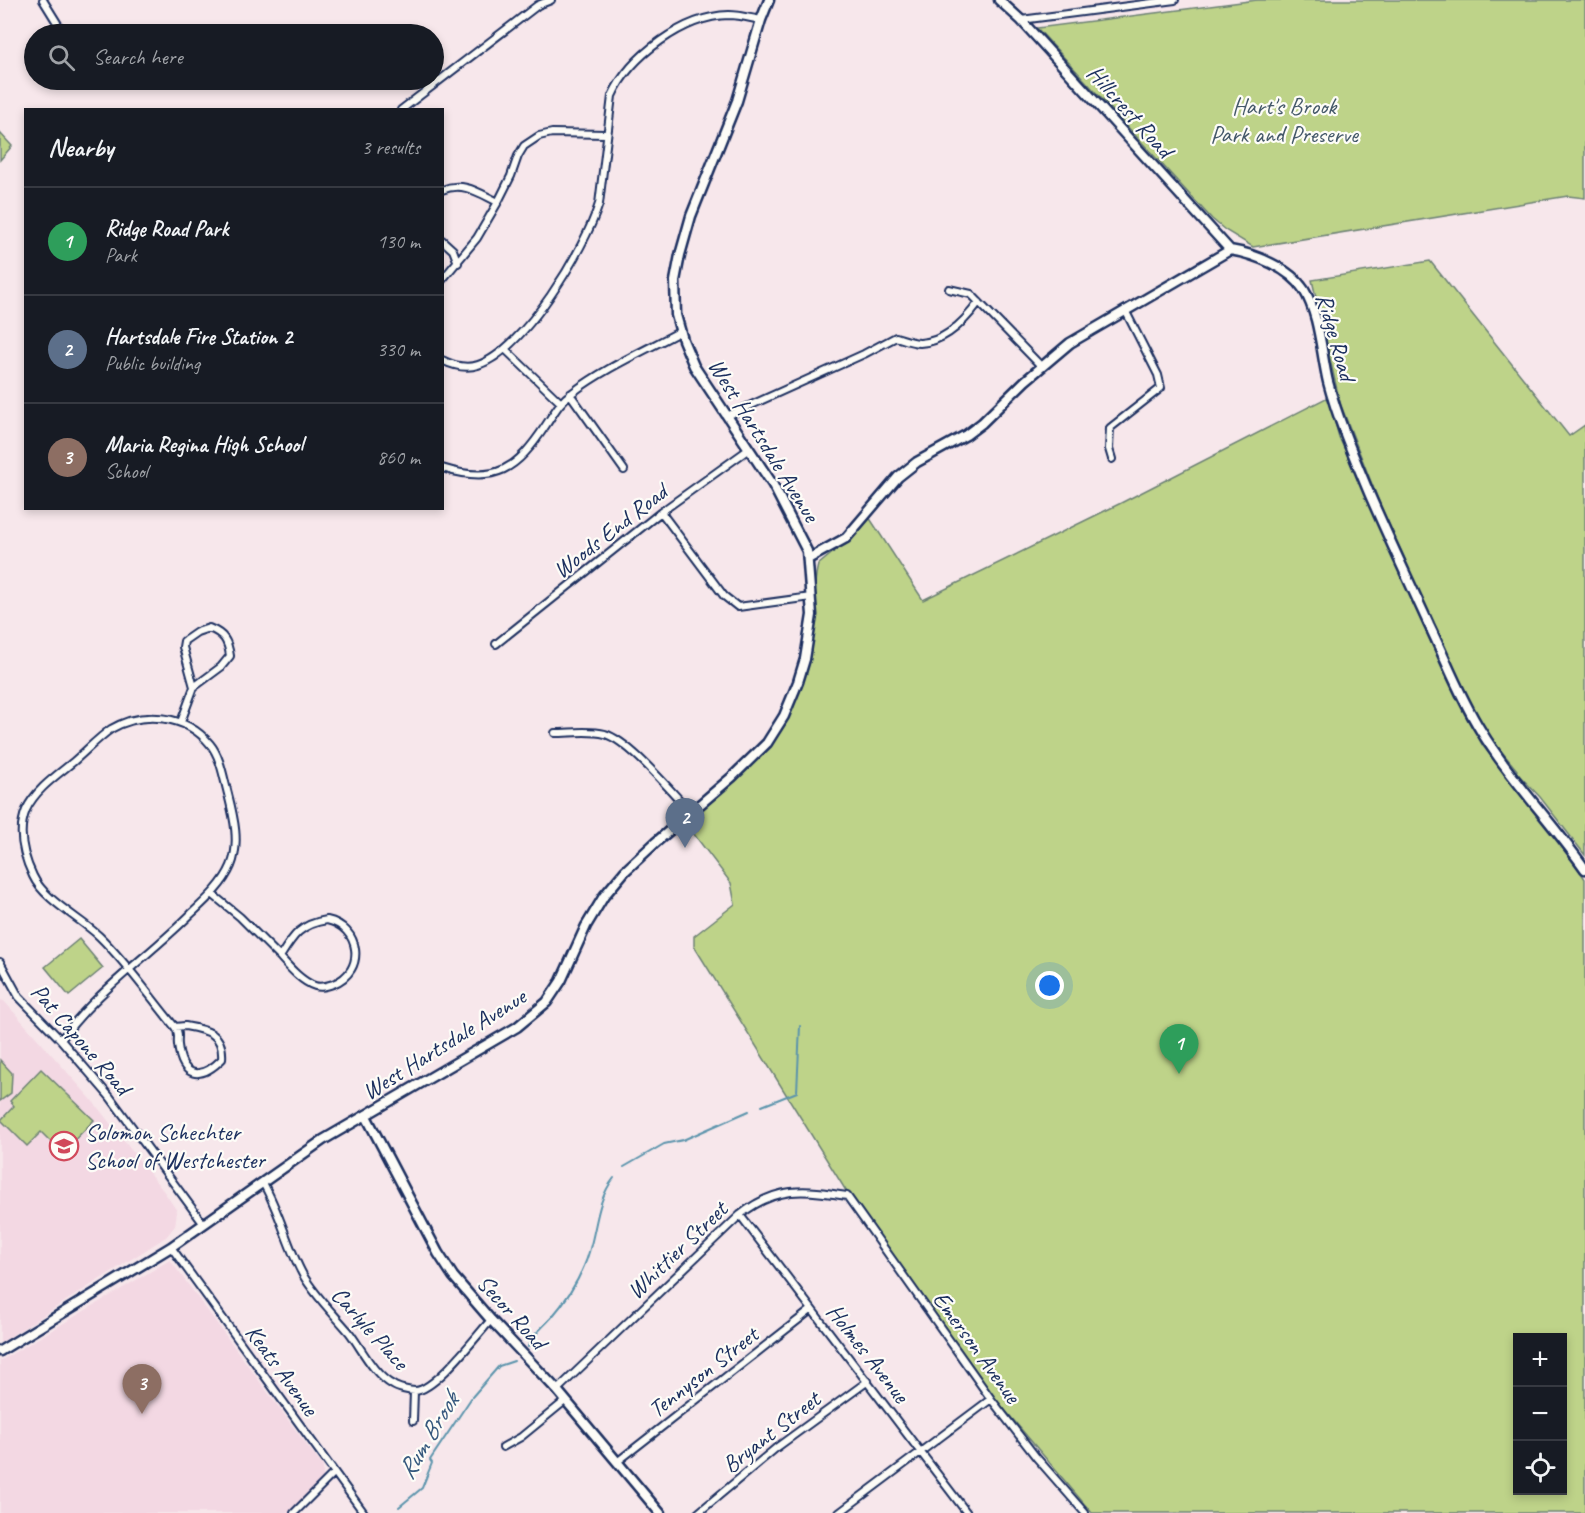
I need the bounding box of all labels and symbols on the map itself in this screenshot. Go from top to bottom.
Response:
street label: Hillcrest Road [1080,58,1182,166]
park label: Hart's Brook Park and Preserve [1210,91,1360,149]
street label: Ridge Road [1309,290,1364,387]
street label: West Hartsdale Avenue [702,353,828,529]
street label: Woods End Road [547,475,676,585]
pin: 2 [666,798,704,848]
your location [1035,971,1064,1000]
street label: Pat Capone Road [24,977,140,1104]
street label: West Hartsdale Avenue [357,980,533,1106]
pin: 1 [1160,1024,1198,1074]
place label: Solomon Schechter School of Westchester [85,1117,267,1175]
school or university icon: Solomon Schechter School of Westchester [48,1130,80,1162]
street label: Whittier Street [621,1193,735,1305]
street label: Secor Road [470,1268,556,1358]
street label: Carlyle Place [325,1280,417,1378]
street label: Emerson Avenue [926,1285,1029,1411]
street label: Holmes Avenue [820,1297,917,1410]
street label: Tennyson Street [642,1318,766,1424]
street label: Keats Avenue [239,1319,326,1423]
pin: 3 [122,1364,162,1414]
water label: Rum Brook [390,1382,469,1485]
street label: Bryant Street [716,1383,828,1480]

